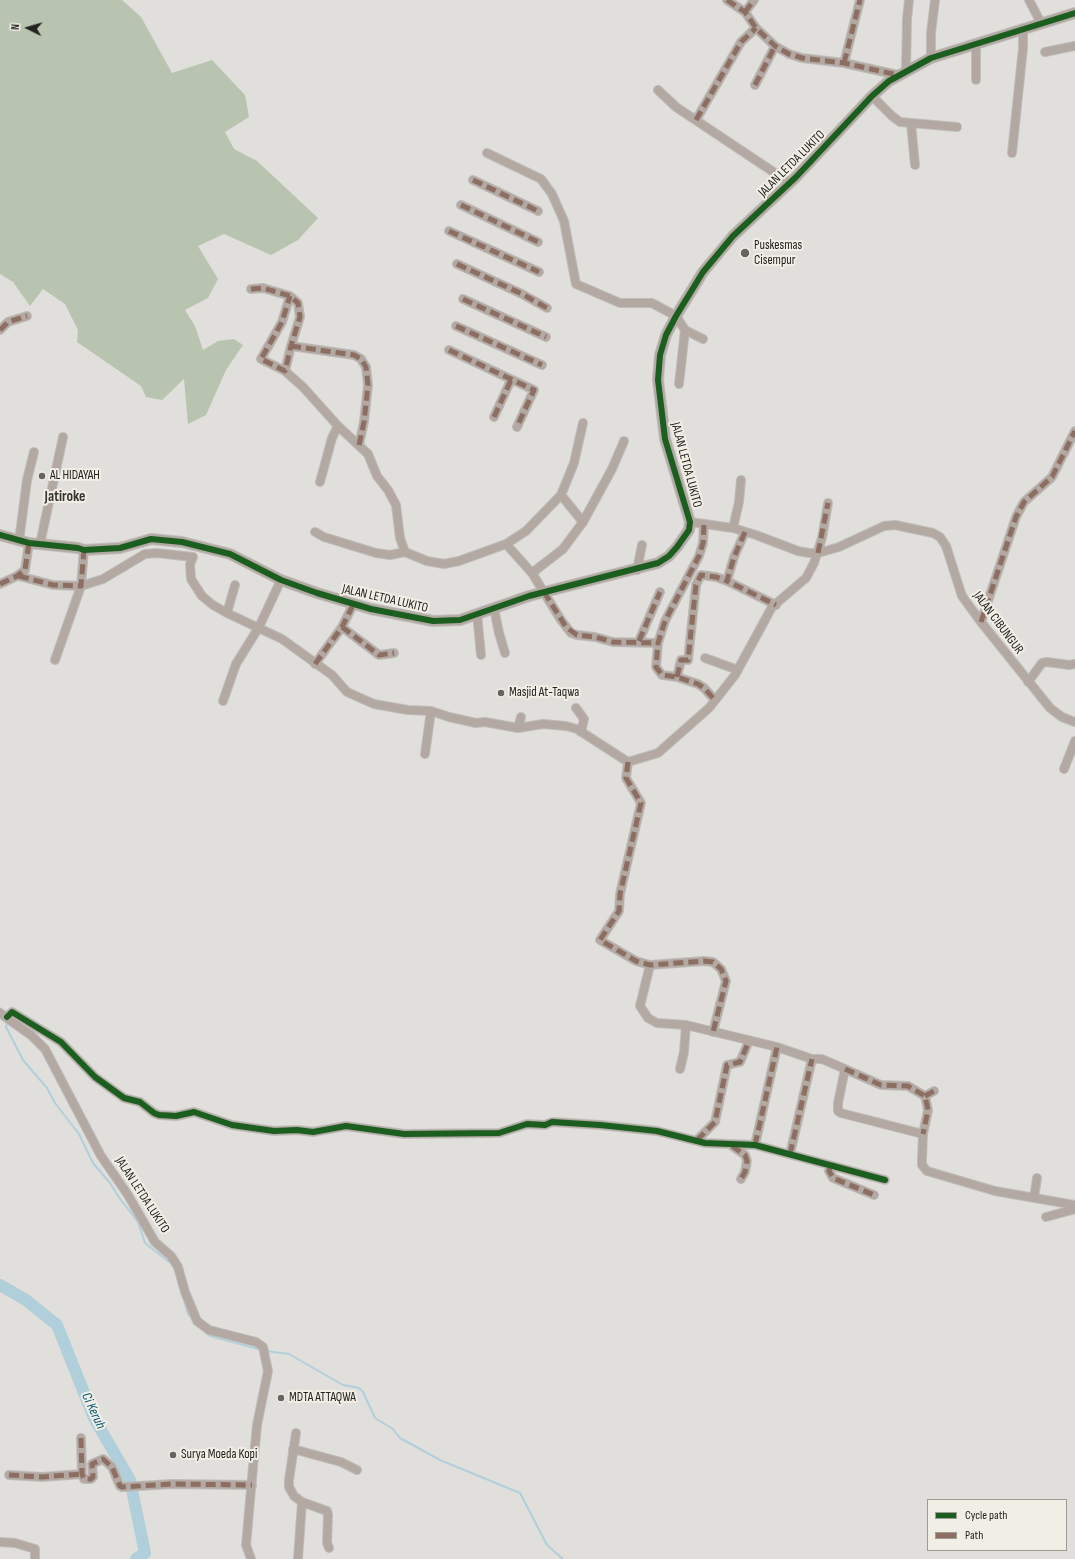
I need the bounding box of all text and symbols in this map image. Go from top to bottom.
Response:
north arrow [8,8,48,48]
text: N [9,23,22,30]
street label: JALAN LETDA LUKITO [755,127,829,201]
place label: Puskesmas Cisempur [754,238,802,269]
marker: Puskesmas Cisempur [739,247,751,259]
street label: JALAN LETDA LUKITO [667,421,705,509]
place label: AL HIDAYAH [50,468,100,484]
marker: AL HIDAYAH [37,471,47,481]
district label: Jatiroke [45,488,85,506]
street label: JALAN LETDA LUKITO [341,582,429,616]
street label: JALAN CIBUNGUR [969,589,1027,657]
place label: Masjid At-Taqwa [509,685,579,701]
marker: Masjid At-Taqwa [496,688,506,698]
street label: JALAN LETDA LUKITO [112,1154,172,1236]
water label: Ci Keruh [77,1390,109,1432]
place label: MDTA ATTAQWA [289,1390,356,1406]
marker: MDTA ATTAQWA [276,1393,286,1403]
place label: Surya Moeda Kopi [181,1447,257,1463]
marker: Surya Moeda Kopi [168,1450,178,1460]
legend [927,1499,1067,1551]
text: Cycle path [965,1508,1007,1523]
text: Path [965,1528,983,1543]

